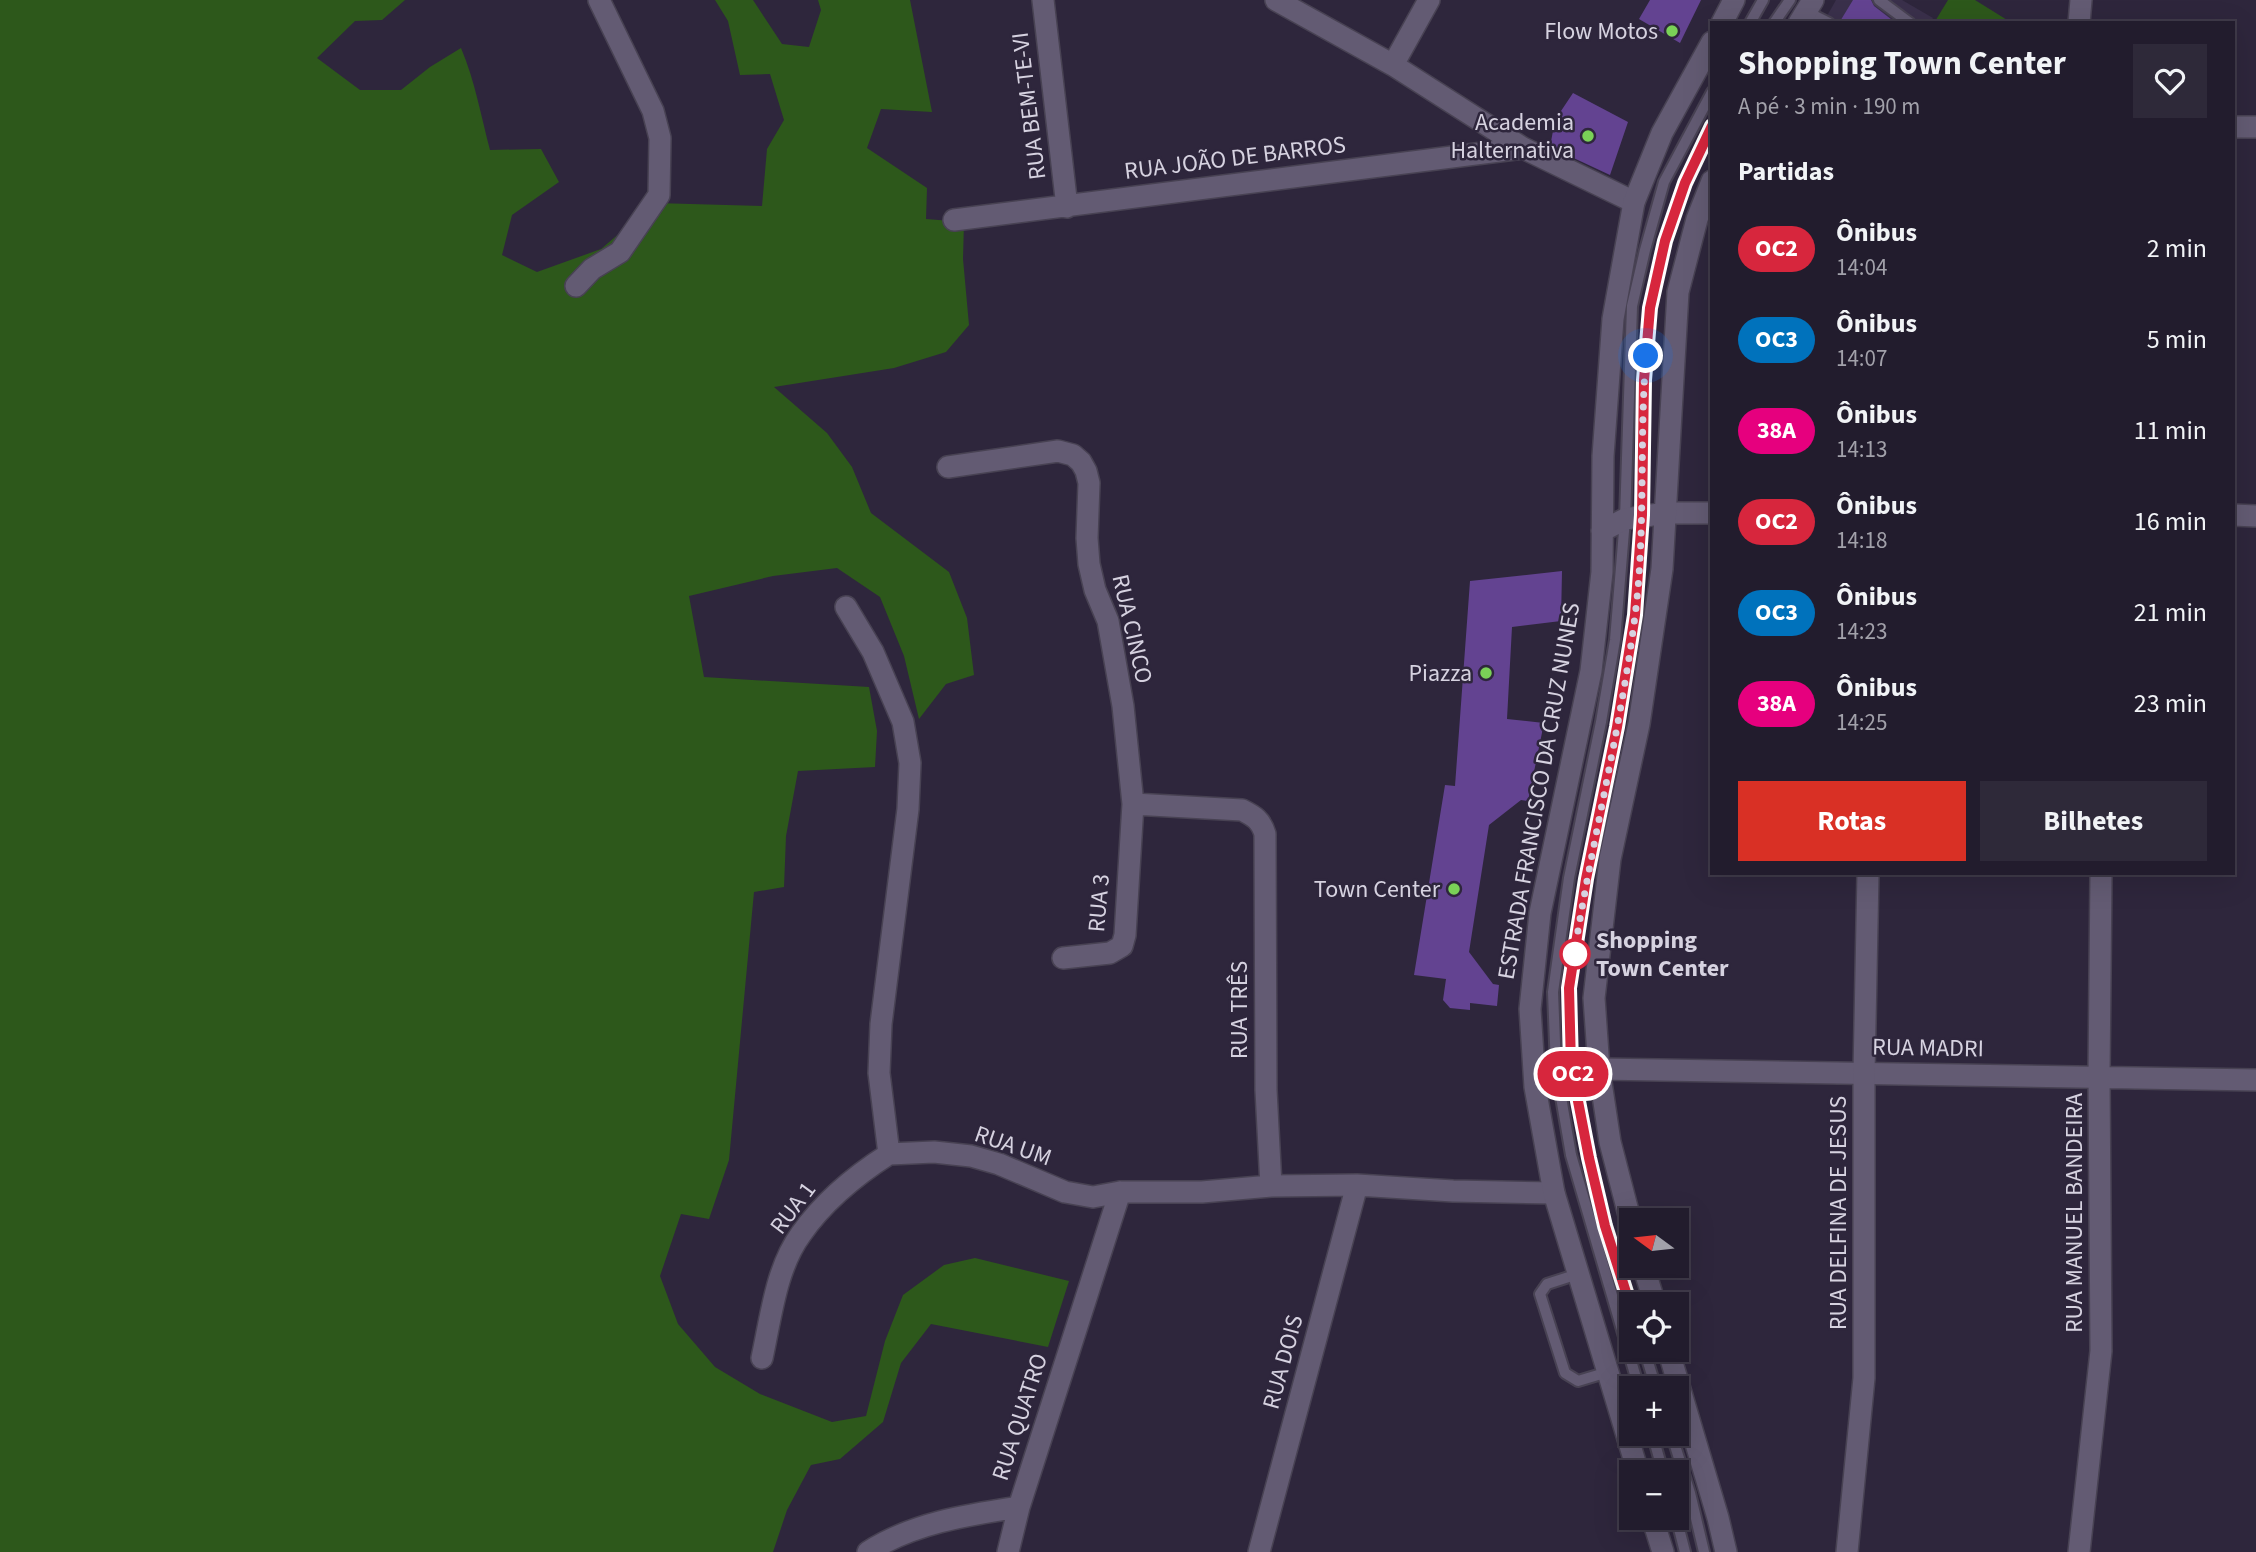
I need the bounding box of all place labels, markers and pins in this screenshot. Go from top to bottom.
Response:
place label: Flow Motos [1544,14,1658,49]
marker: Flow Motos [1664,23,1680,39]
place label: Academia Halternativa [1450,105,1574,168]
marker: Academia Halternativa [1580,128,1596,144]
place label: Piazza [1408,656,1472,691]
marker: Piazza [1478,665,1494,681]
place label: Town Center [1314,872,1441,907]
marker: Town Center [1446,881,1462,897]
place label: Shopping Town Center [1596,923,1729,986]
marker: Shopping Town Center [1560,939,1590,969]

